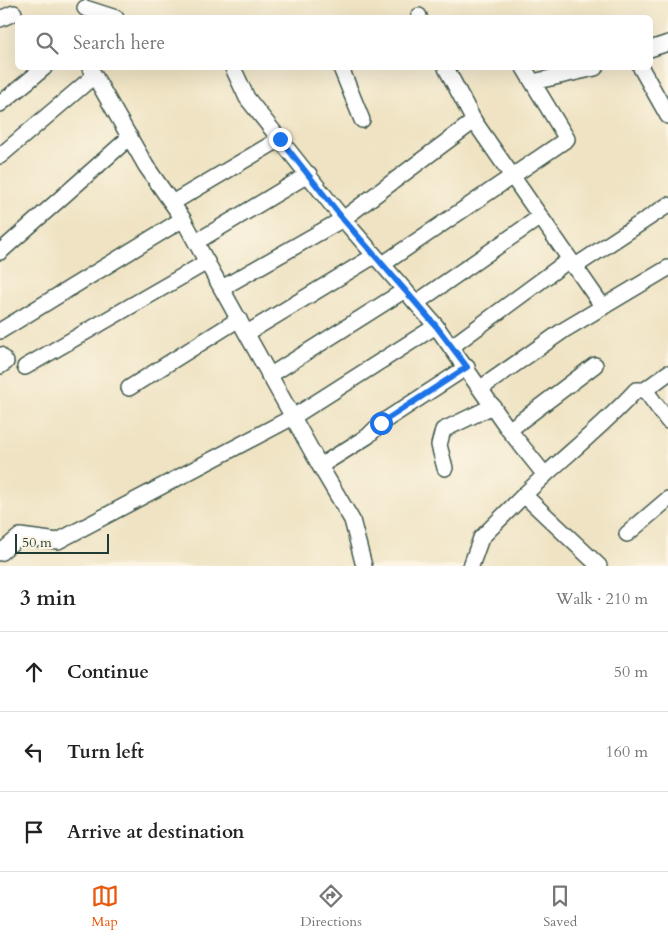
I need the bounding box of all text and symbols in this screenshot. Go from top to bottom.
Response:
search box [15,15,653,70]
icon: search [33,29,61,57]
text: Search here [73,30,165,56]
route end [269,128,292,151]
route start [370,412,393,435]
scale bar [15,531,109,554]
text: 50 m [22,533,52,552]
text: 3 min [20,584,76,613]
text: Walk · 210 m [556,588,648,610]
icon: ahead [20,658,48,686]
text: Continue [67,659,149,685]
text: 50 m [614,661,648,683]
icon: left [20,738,48,766]
text: Turn left [67,739,144,765]
text: 160 m [606,741,648,763]
icon: arrive [20,818,48,846]
text: Arrive at destination [67,819,244,845]
tab: Map [91,882,119,931]
tab: Directions [300,882,362,931]
tab: Saved [543,882,577,931]

